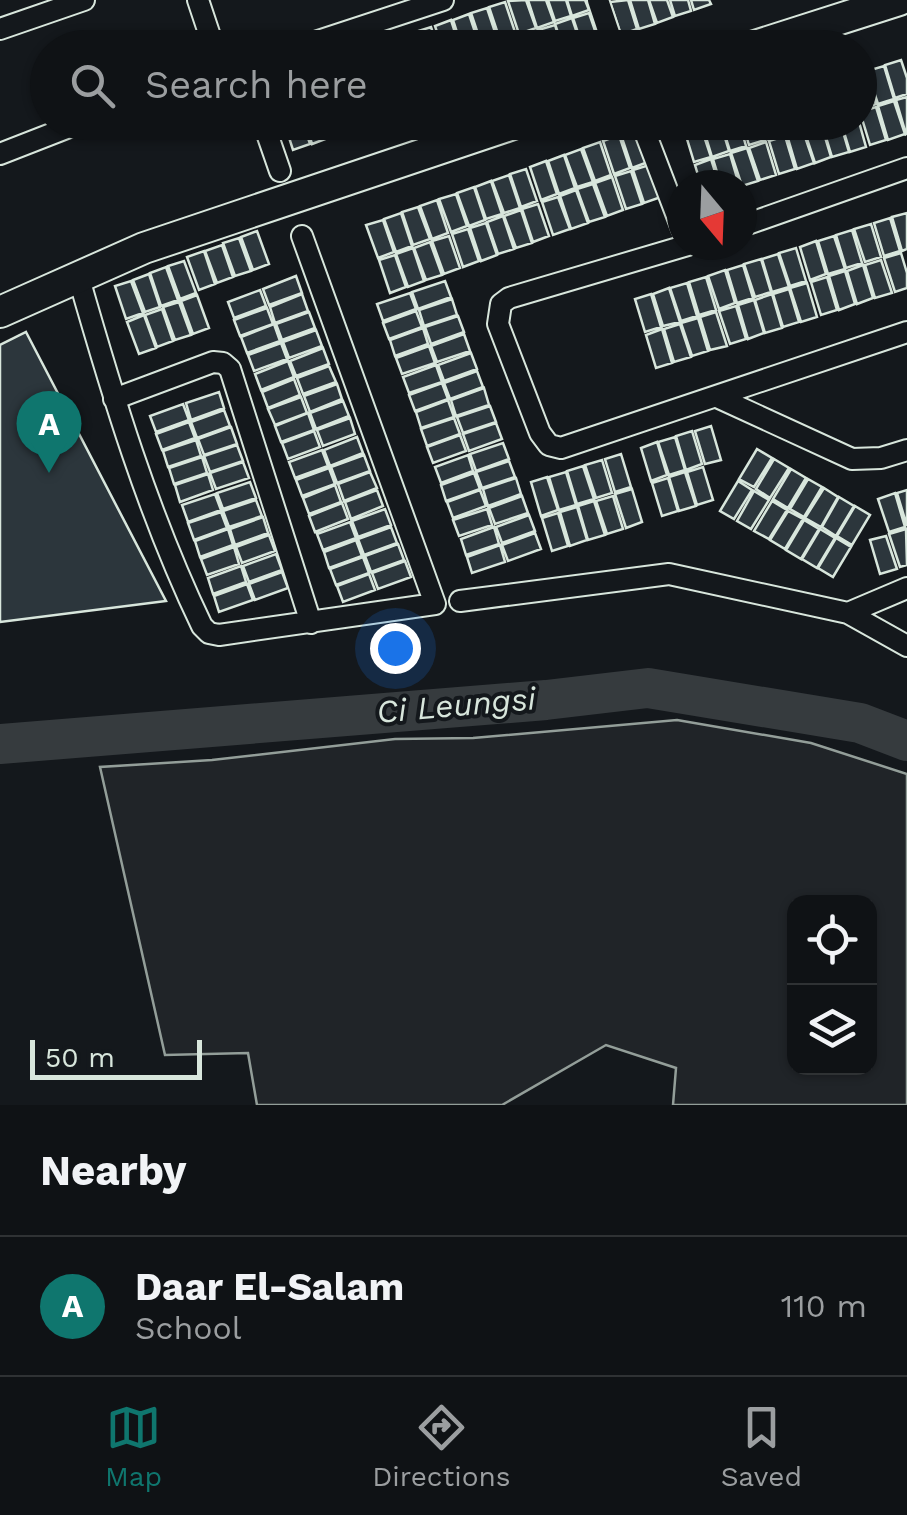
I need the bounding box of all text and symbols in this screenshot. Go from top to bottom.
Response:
search box [30,30,877,140]
icon: search [65,58,120,113]
text: Search here [145,63,368,107]
north arrow [667,170,757,260]
pin: A [17,390,82,473]
your location [370,623,421,674]
water label: Ci Leungsi [375,679,538,731]
map controls [787,895,877,1075]
button: locate [787,895,877,985]
button: layers [787,985,877,1075]
scale bar [30,1035,202,1080]
text: 50 m [45,1041,115,1074]
text: Nearby [40,1146,187,1195]
text: Daar El-Salam [135,1265,404,1309]
text: A [62,1287,83,1325]
text: 110 m [781,1287,867,1325]
text: School [135,1309,241,1347]
tab: Map [105,1400,162,1493]
tab: Directions [372,1400,511,1493]
tab: Saved [721,1400,802,1493]

